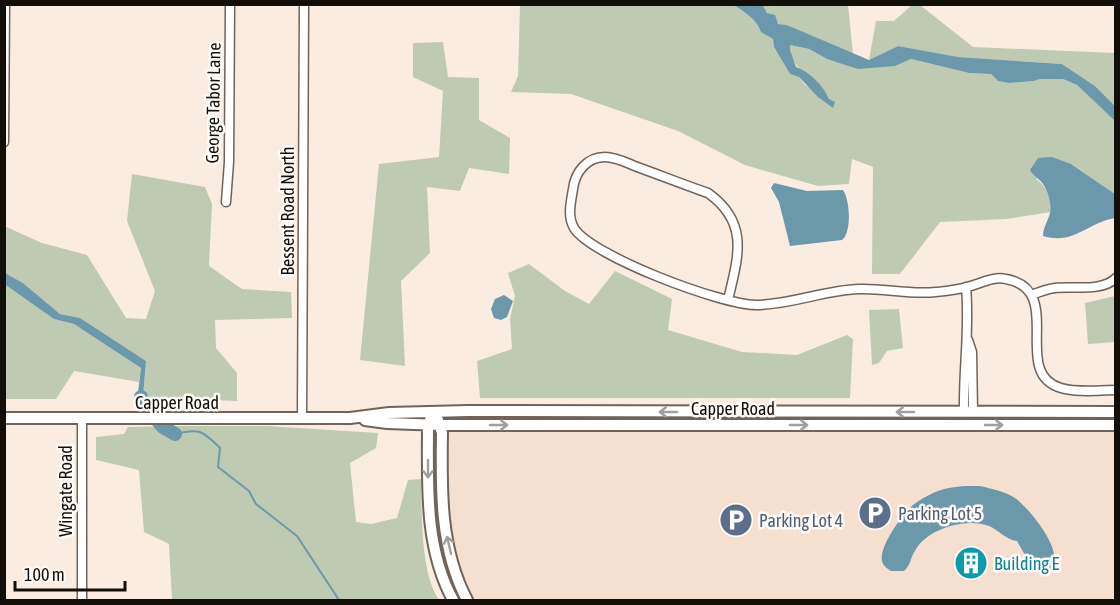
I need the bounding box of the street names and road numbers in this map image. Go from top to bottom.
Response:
street label: George Tabor Lane [201,42,225,164]
street label: Bessent Road North [277,147,298,275]
street label: Capper Road [135,392,219,413]
street label: Capper Road [691,398,775,419]
street label: Wingate Road [55,445,76,537]

